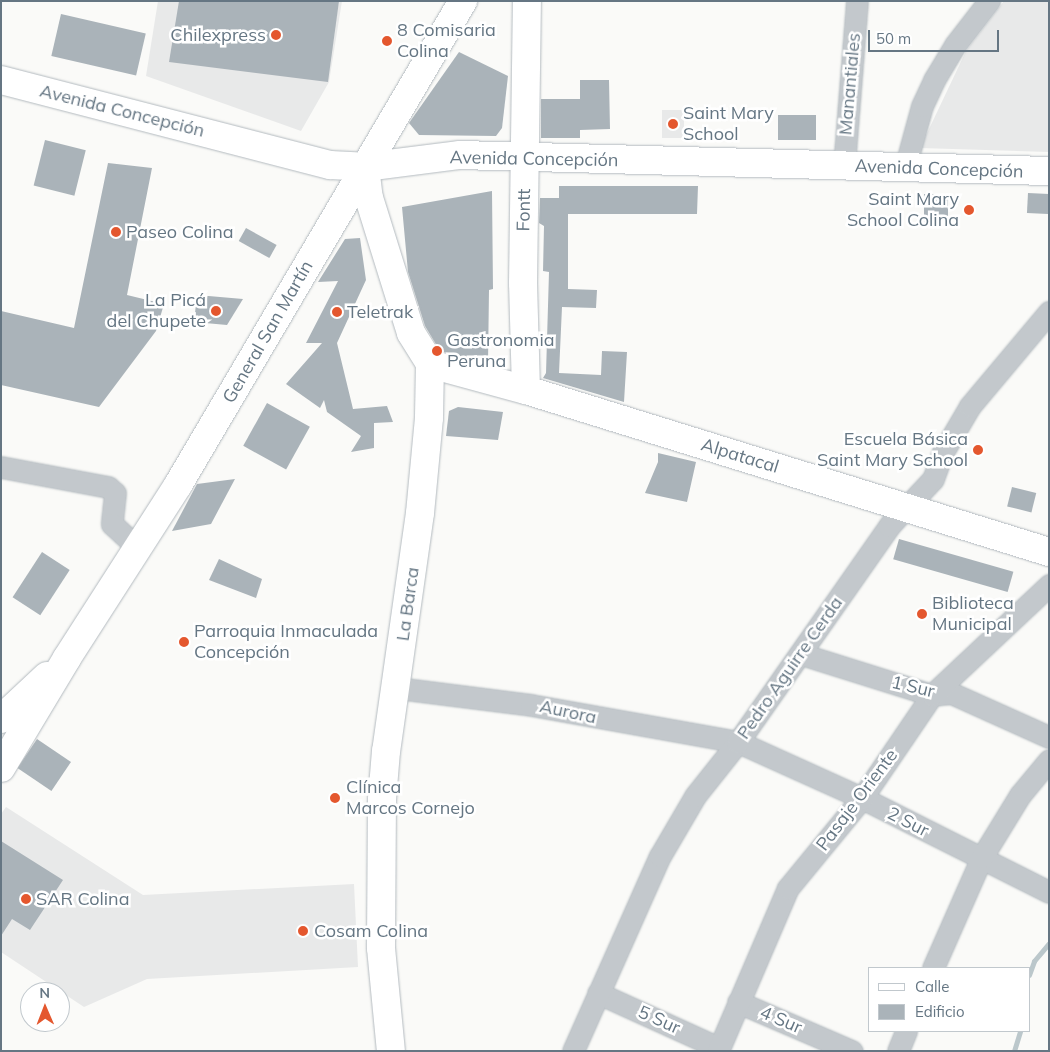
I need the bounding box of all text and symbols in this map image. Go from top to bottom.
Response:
place label: 8 Comisaria Colina [397,20,496,62]
scale bar [870,20,1001,52]
place label: Chilexpress [170,24,266,46]
marker: Chilexpress [270,29,282,41]
text: 50 m [876,29,911,48]
street label: Manantiales [835,32,865,136]
marker: 8 Comisaria Colina [381,35,393,47]
street label: Avenida Concepción [37,80,207,142]
place label: Saint Mary School [683,103,774,146]
marker: Saint Mary School [667,118,679,130]
street label: Avenida Concepción [449,147,619,171]
street label: Avenida Concepción [854,155,1024,183]
street label: Fontt [513,188,535,232]
place label: Saint Mary School Colina [847,189,959,232]
marker: Saint Mary School Colina [963,204,975,216]
place label: Paseo Colina [126,221,234,243]
marker: Paseo Colina [110,226,122,238]
street label: General San Martín [218,257,318,407]
place label: La Picá del Chupete [107,290,206,332]
place label: Teletrak [347,301,413,323]
marker: La Picá del Chupete [210,305,222,317]
marker: Teletrak [331,306,343,318]
place label: Gastronomia Peruna [447,330,555,372]
marker: Gastronomia Peruna [431,345,443,357]
place label: Escuela Básica Saint Mary School [817,429,968,472]
street label: Alpatacal [699,434,781,478]
marker: Escuela Básica Saint Mary School [972,444,984,456]
street label: La Barca [392,566,424,642]
street label: Pedro Aguirre Cerda [733,593,847,743]
place label: Biblioteca Municipal [932,593,1014,636]
marker: Biblioteca Municipal [916,608,928,620]
place label: Parroquia Inmaculada Concepción [194,621,378,664]
marker: Parroquia Inmaculada Concepción [178,636,190,648]
street label: 1 Sur [889,672,937,702]
street label: Aurora [538,695,598,729]
street label: Pasaje Oriente [812,745,902,855]
place label: Clínica Marcos Cornejo [346,777,475,820]
marker: Clínica Marcos Cornejo [328,791,342,805]
street label: 2 Sur [884,802,932,842]
place label: SAR Colina [36,888,129,910]
marker: SAR Colina [20,893,32,905]
place label: Cosam Colina [314,920,428,942]
marker: Cosam Colina [296,924,310,938]
legend [868,967,1030,1032]
text: Calle [915,977,949,996]
north arrow [20,982,70,1032]
text: N [39,984,50,1002]
street label: 5 Sur [635,1001,683,1039]
street label: 4 Sur [757,1002,805,1038]
text: Edificio [915,1002,965,1021]

